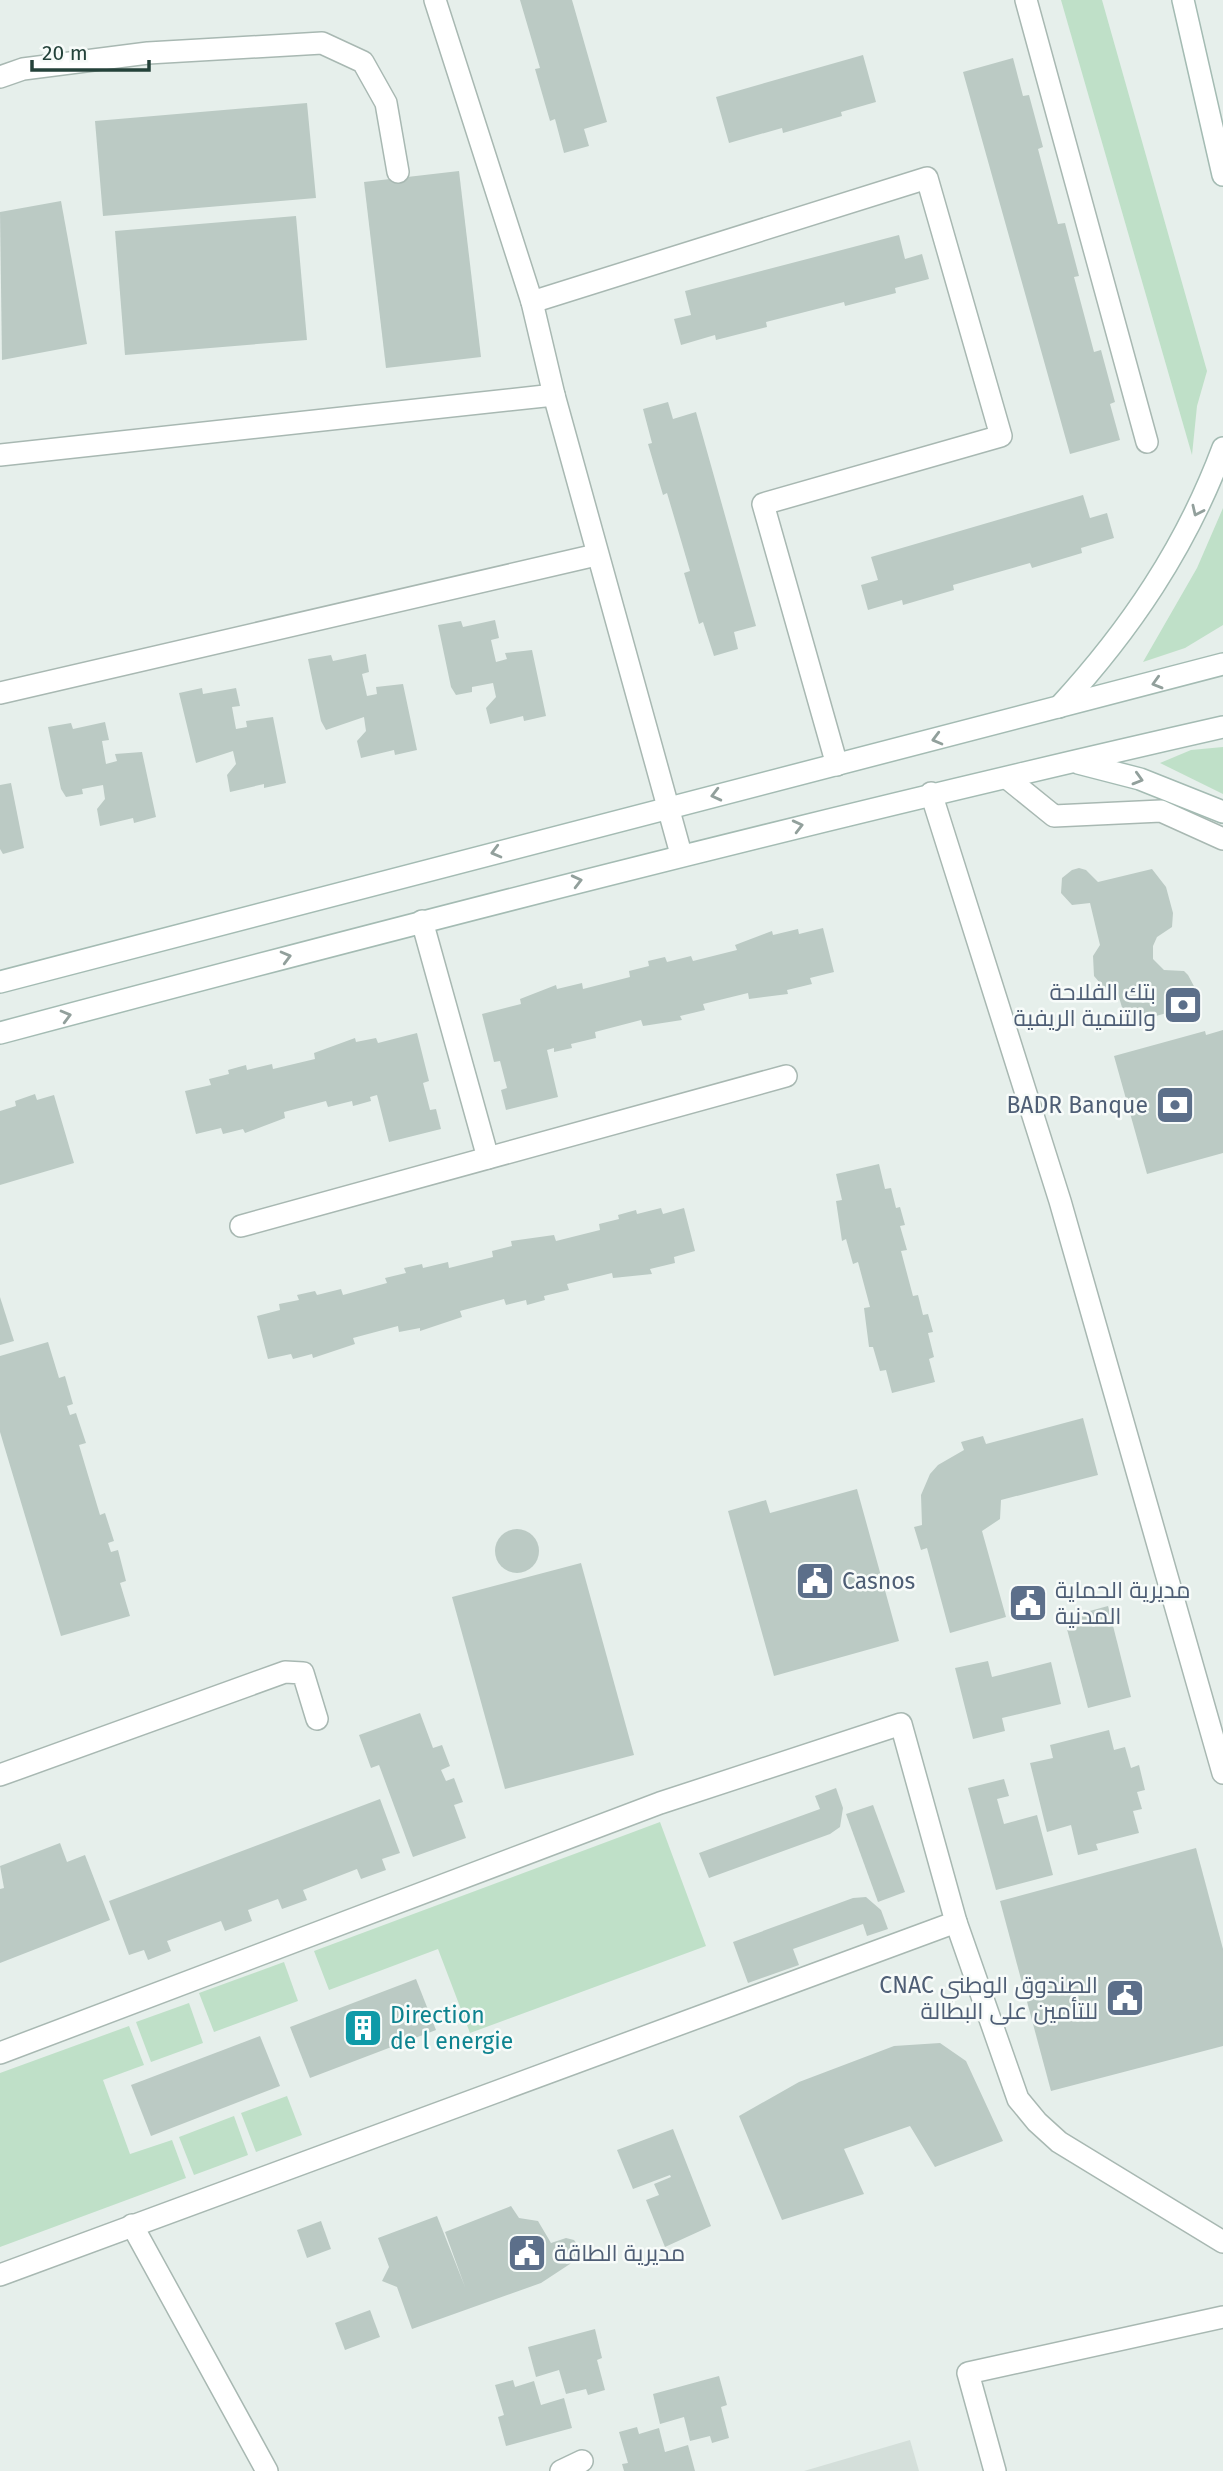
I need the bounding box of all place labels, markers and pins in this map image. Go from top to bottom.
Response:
place label: بتك الفلاحة والتنمية الريفية [1014,978,1156,1032]
bank icon: بتك الفلاحة والتنمية الريفية [1162,984,1204,1026]
bank icon: BADR Banque [1154,1084,1196,1126]
place label: BADR Banque [1006,1091,1148,1119]
public building icon: Casnos [794,1560,836,1602]
place label: Casnos [842,1567,915,1595]
place label: مديرية الحماية المدنية [1055,1576,1191,1630]
public building icon: مديرية الحماية المدنية [1007,1582,1049,1624]
place label: CNAC الصندوق الوطني للتأمين على البطالة [879,1971,1098,2025]
public building icon: CNAC الصندوق الوطني للتأمين على البطالة [1104,1977,1146,2019]
place label: Direction de l energie [390,2001,513,2055]
building icon: Direction de l energie [342,2007,384,2049]
public building icon: مديرية الطاقة [506,2232,548,2274]
place label: مديرية الطاقة [554,2239,685,2267]

